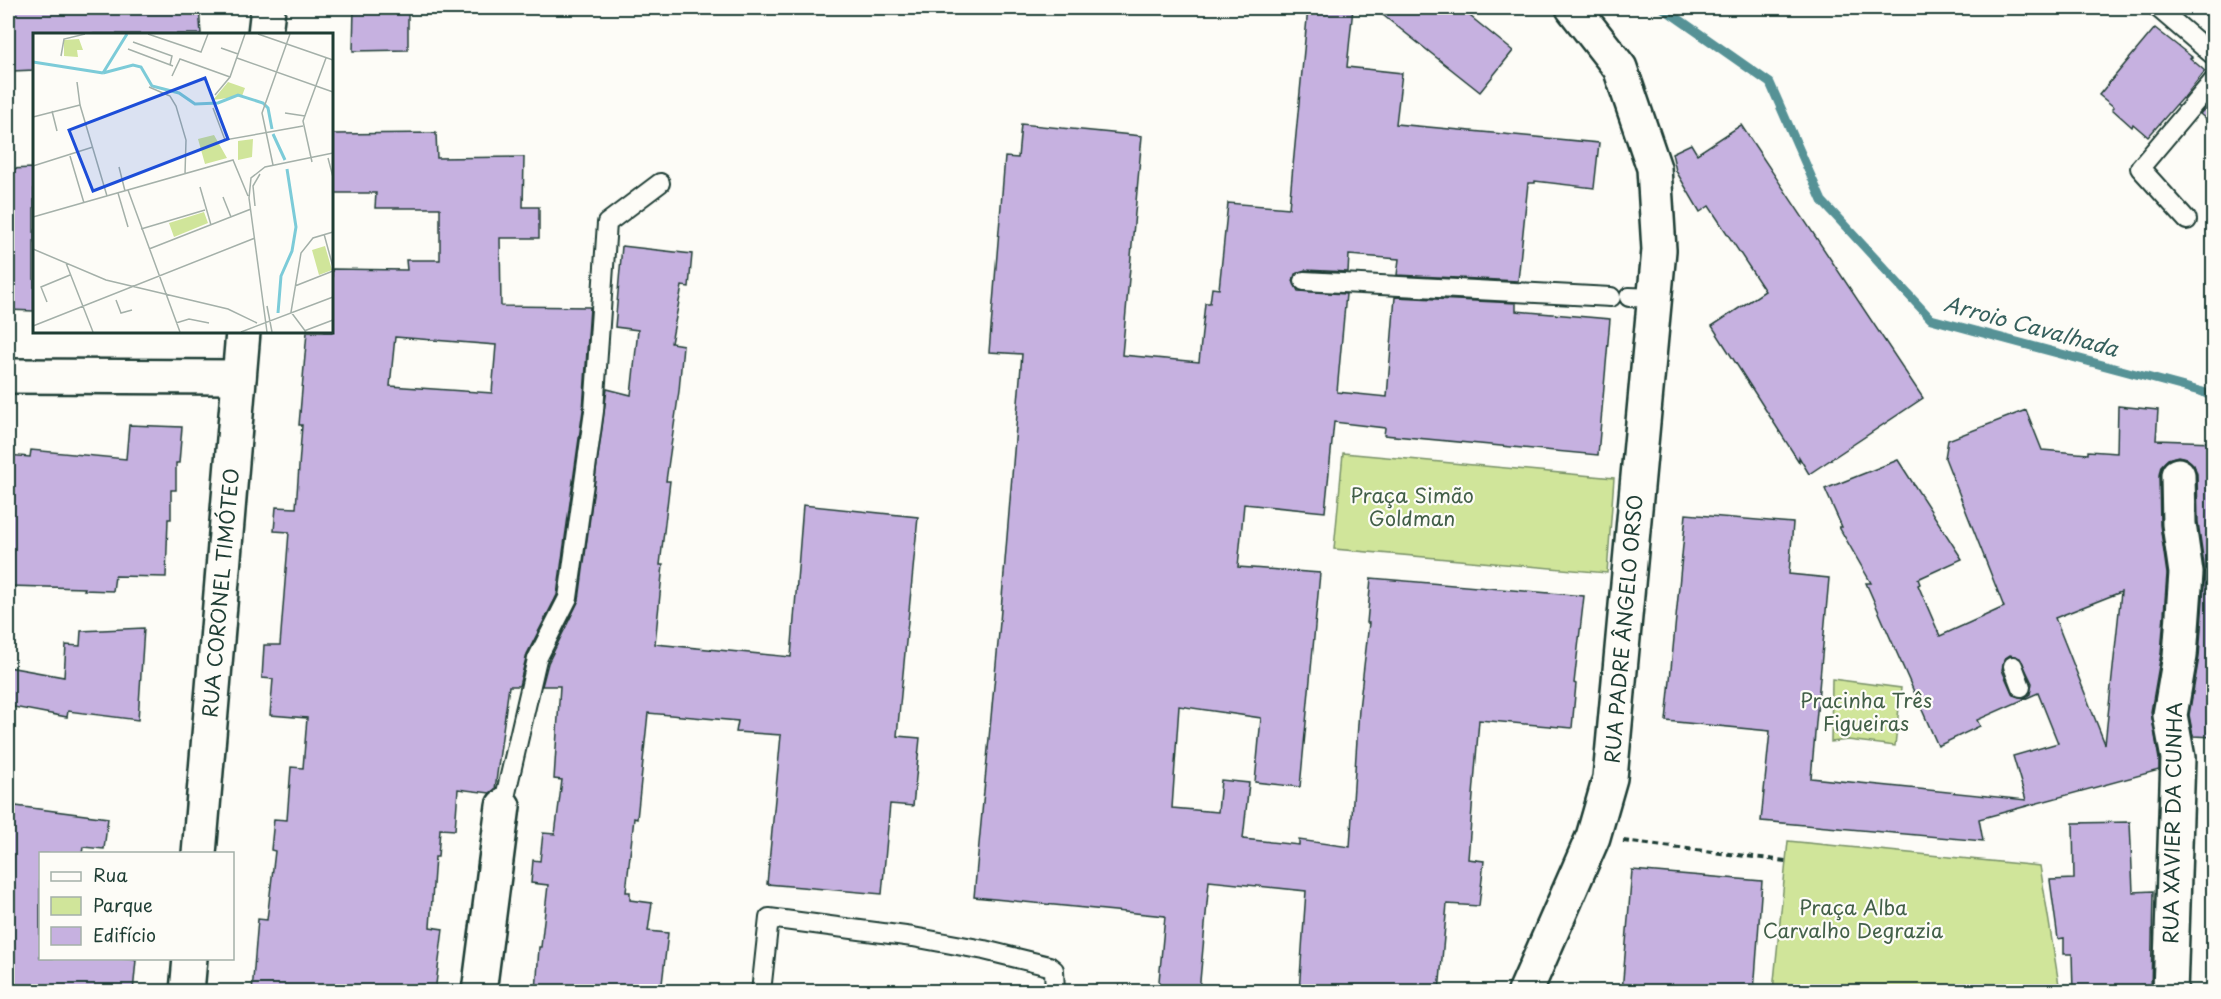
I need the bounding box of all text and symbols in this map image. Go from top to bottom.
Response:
inset map [33,33,333,333]
water label: Arroio Cavalhada [1941,286,2123,364]
street label: RUA CORONEL TIMÓTEO [194,467,246,719]
park label: Praça Simão Goldman [1350,480,1474,533]
street label: RUA PADRE ÂNGELO ORSO [1596,493,1650,765]
park label: Pracinha Três Figueiras [1800,685,1932,738]
street label: RUA XAVIER DA CUNHA [2155,702,2189,944]
legend [39,852,234,960]
text: Rua [93,861,128,888]
text: Parque [93,891,153,918]
park label: Praça Alba Carvalho Degrazia [1763,892,1944,945]
text: Edifício [93,921,156,948]

